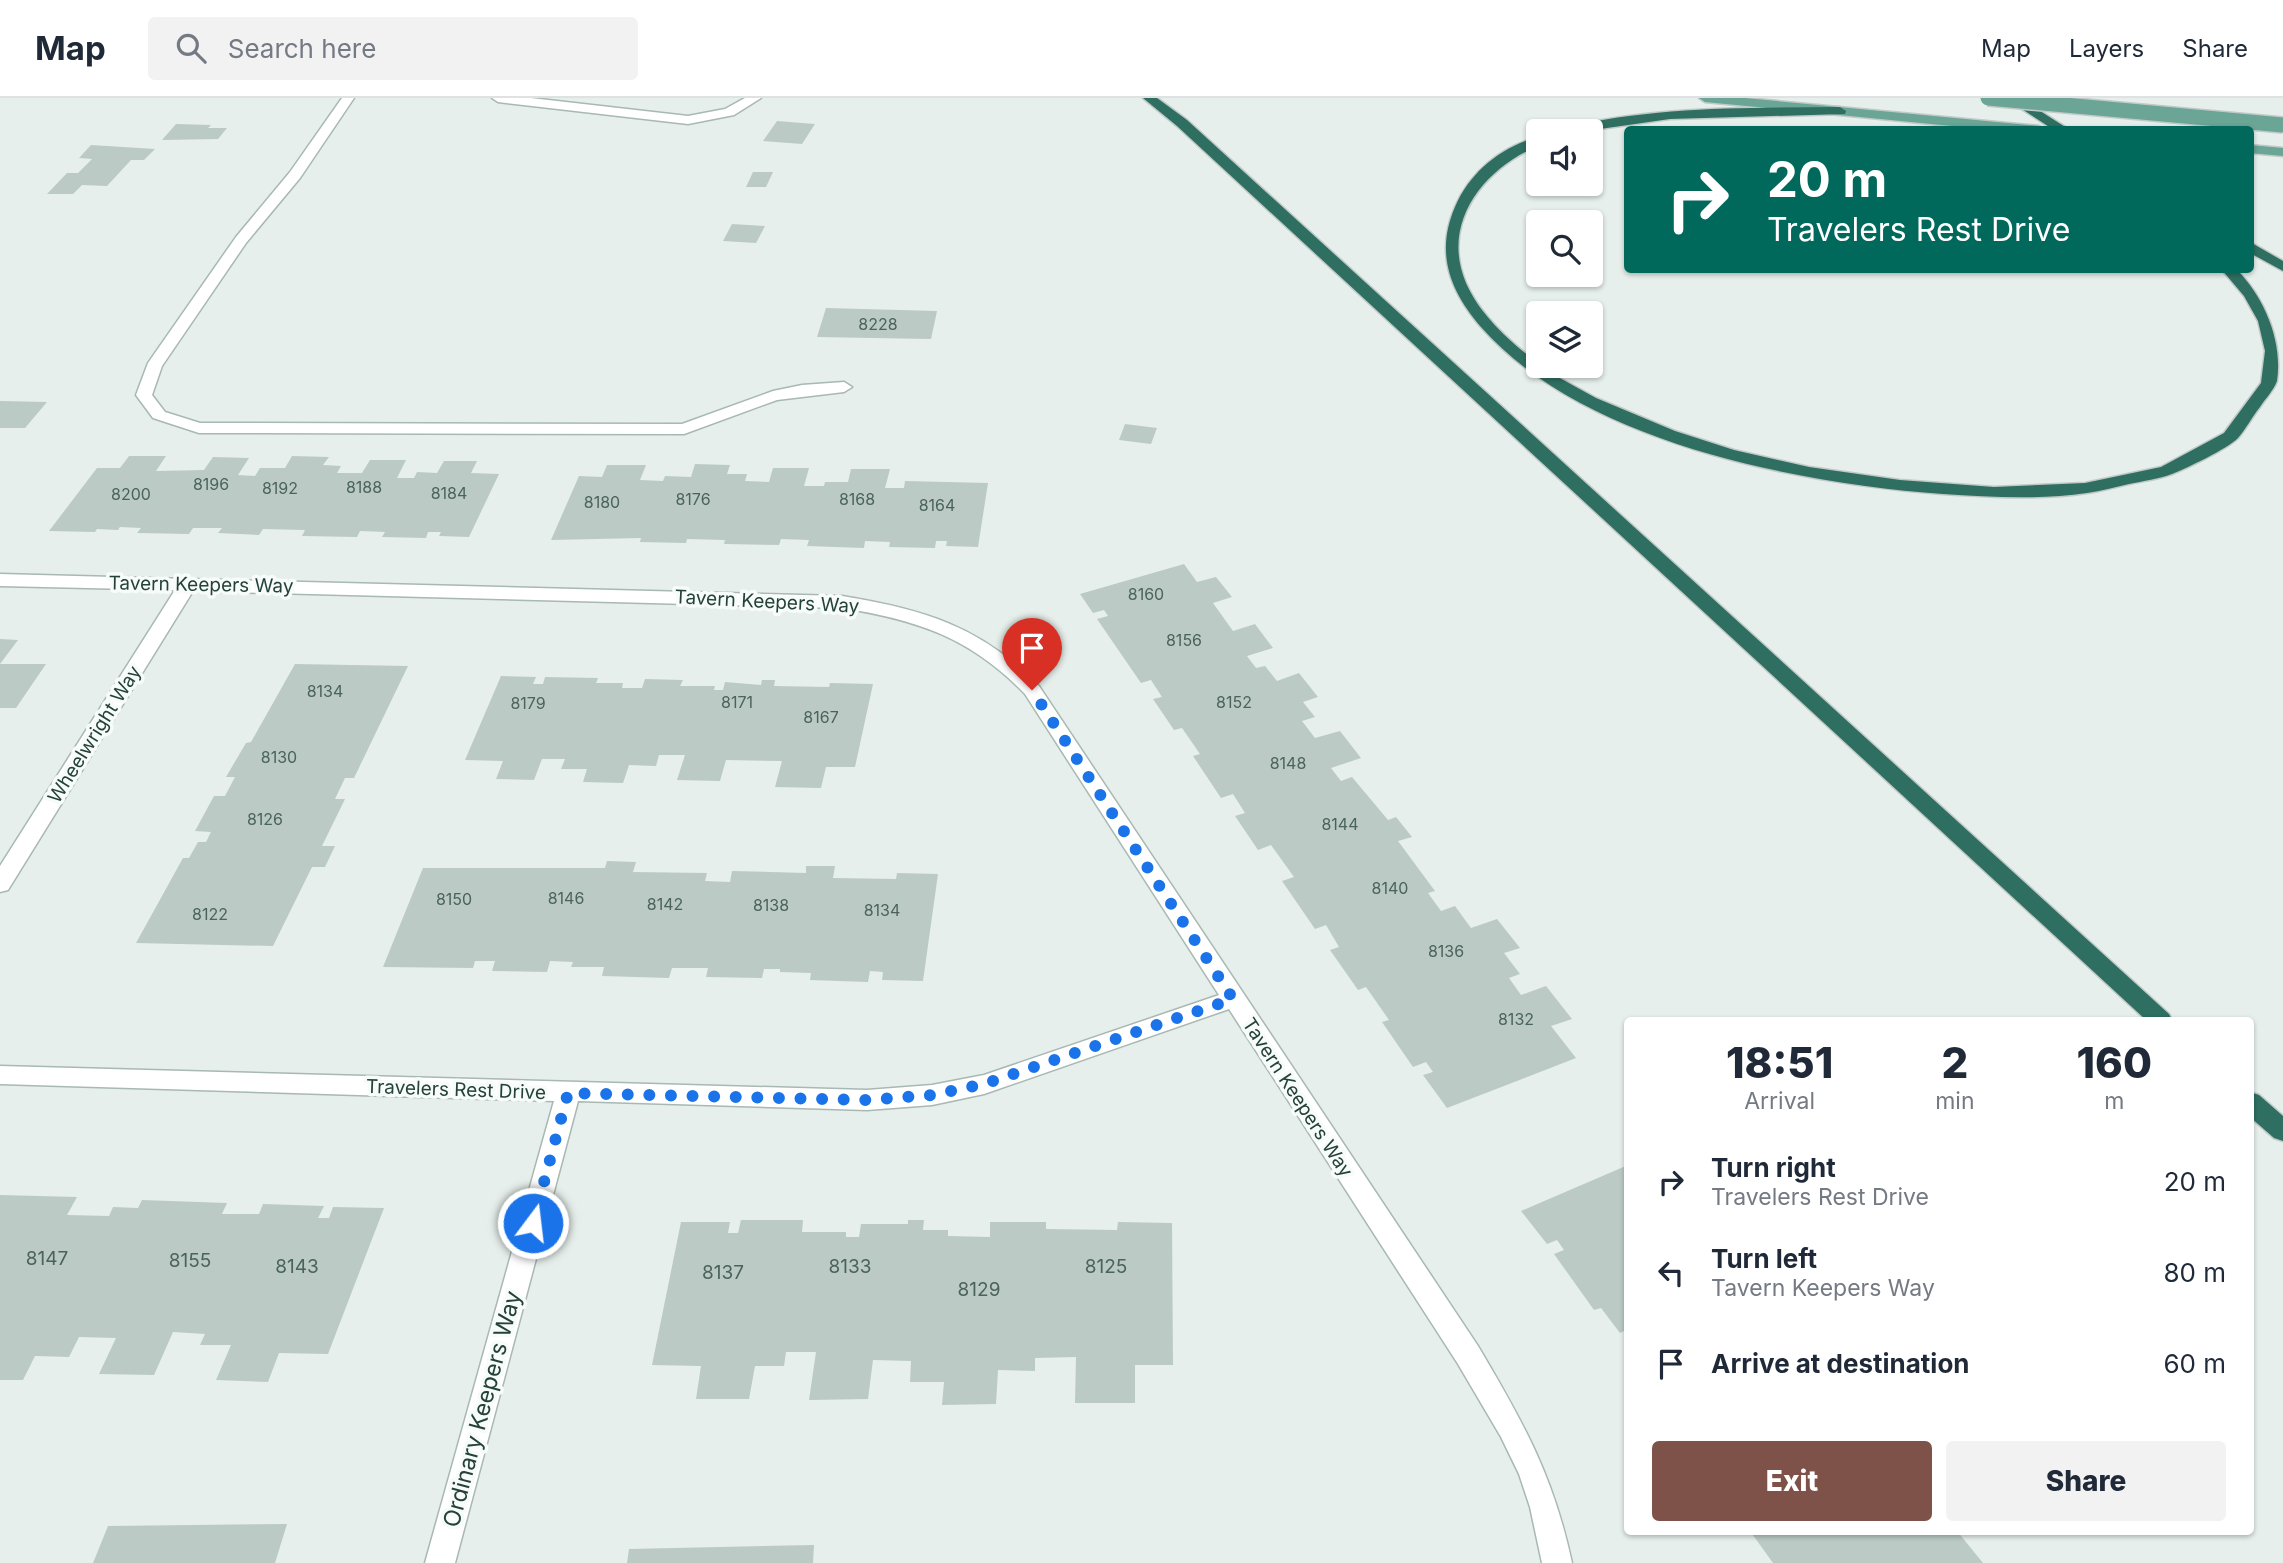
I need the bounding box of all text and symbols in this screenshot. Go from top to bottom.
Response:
search box [148,17,638,80]
text: Map [35,28,106,68]
icon: search [172,29,210,67]
text: Search here [228,33,376,64]
text: Map [1981,34,2031,63]
text: Layers [2069,34,2144,63]
text: Share [2182,34,2248,63]
map controls [1526,119,1603,378]
button: sound [1526,119,1603,196]
text: 20 m [1767,150,1887,209]
icon: right [1652,154,1743,245]
button: search [1526,210,1603,287]
text: Travelers Rest Drive [1767,210,2070,249]
button: layers [1526,301,1603,378]
house number: 8228 [858,314,898,334]
house number: 8196 [193,474,229,494]
house number: 8188 [346,477,382,497]
house number: 8192 [262,478,298,498]
house number: 8184 [431,483,467,503]
house number: 8200 [111,484,151,504]
house number: 8176 [675,489,711,509]
house number: 8168 [839,489,875,509]
house number: 8180 [584,492,620,512]
house number: 8164 [919,495,955,515]
street label: Tavern Keepers Way [108,571,294,598]
house number: 8160 [1128,584,1164,604]
street label: Tavern Keepers Way [674,585,860,618]
pin [1002,618,1062,690]
icon: arrive [1013,629,1051,667]
house number: 8156 [1166,630,1202,650]
street label: Wheelwright Way [43,661,146,807]
house number: 8134 [307,681,343,701]
house number: 8171 [721,692,753,712]
house number: 8152 [1216,692,1252,712]
house number: 8179 [510,693,546,713]
house number: 8167 [803,707,839,727]
house number: 8130 [261,747,297,767]
house number: 8148 [1270,753,1306,773]
house number: 8126 [247,809,283,829]
house number: 8144 [1321,814,1359,834]
house number: 8140 [1372,878,1408,898]
house number: 8146 [548,888,584,908]
house number: 8150 [436,889,472,909]
house number: 8142 [647,894,683,914]
house number: 8138 [753,895,789,915]
house number: 8134 [864,900,900,920]
house number: 8122 [192,904,228,924]
house number: 8136 [1428,941,1464,961]
house number: 8132 [1498,1009,1534,1029]
street label: Tavern Keepers Way [1238,1013,1358,1181]
text: 18:51 [1726,1037,1833,1088]
text: 2 [1941,1037,1968,1088]
text: 160 [2077,1037,2152,1088]
street label: Travelers Rest Drive [366,1075,546,1104]
text: Arrival [1744,1087,1815,1115]
text: min [1935,1087,1975,1115]
text: m [2104,1087,2124,1115]
text: Turn right [1711,1152,1836,1183]
icon: right [1652,1163,1690,1201]
text: 20 m [2164,1166,2226,1197]
text: Travelers Rest Drive [1711,1183,1929,1211]
position arrow [496,1186,570,1260]
text: Turn left [1711,1243,1817,1274]
house number: 8147 [26,1247,68,1270]
house number: 8155 [169,1249,211,1272]
icon: left [1652,1254,1690,1292]
house number: 8143 [275,1255,319,1278]
house number: 8133 [829,1255,871,1278]
house number: 8125 [1085,1255,1127,1278]
text: 80 m [2163,1257,2226,1288]
house number: 8137 [702,1261,744,1284]
text: Tavern Keepers Way [1711,1274,1935,1302]
house number: 8129 [958,1278,1000,1301]
street label: Ordinary Keepers Way [437,1288,527,1530]
icon: arrive [1652,1345,1690,1383]
text: Arrive at destination [1711,1348,1970,1379]
text: 60 m [2163,1348,2226,1379]
button: Exit [1652,1441,1932,1521]
button: Share [1946,1441,2226,1521]

